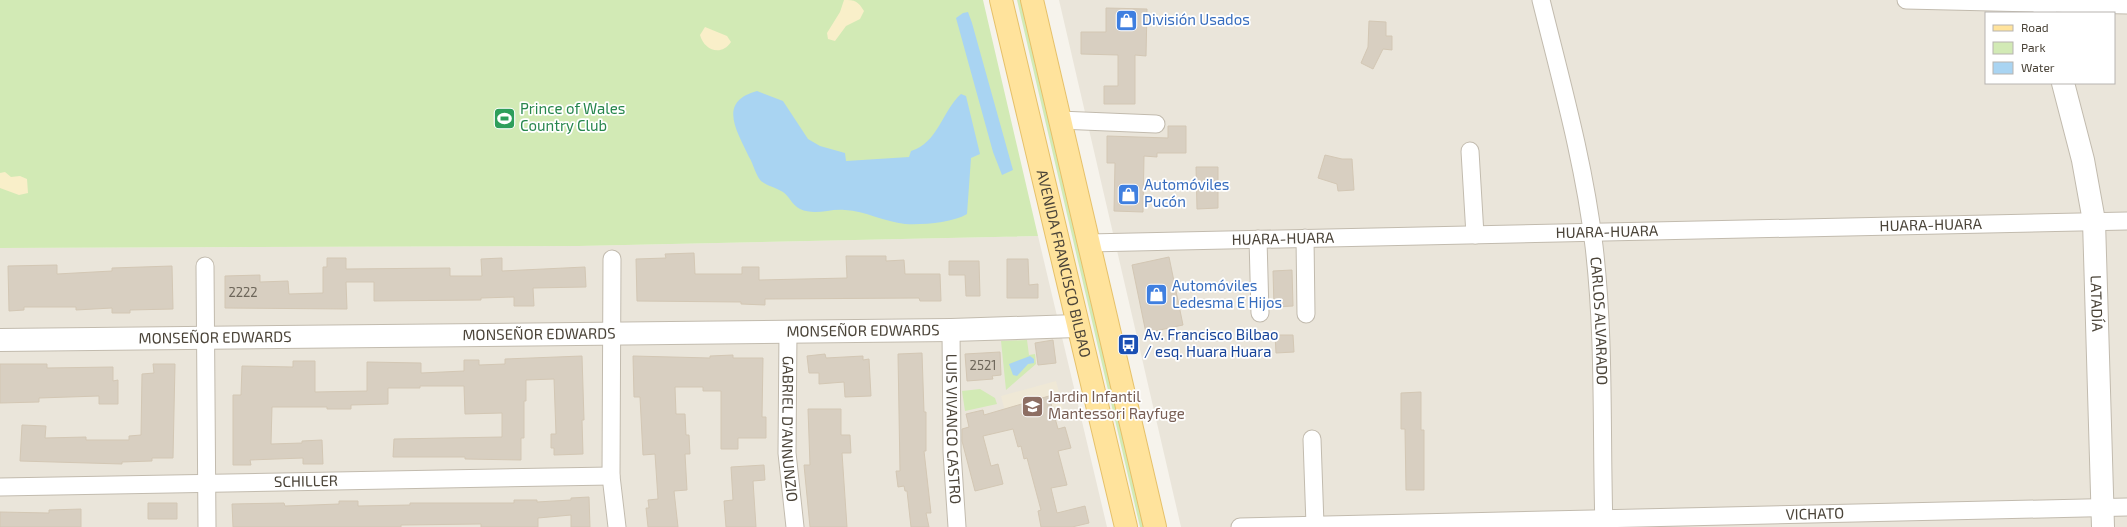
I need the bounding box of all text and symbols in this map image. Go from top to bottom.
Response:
shop icon: División Usados [1114,7,1140,33]
place label: División Usados [1142,10,1250,28]
legend [1985,12,2115,84]
text: Road [2021,20,2049,34]
text: Park [2021,40,2046,54]
text: Water [2021,60,2055,74]
place label: Prince of Wales Country Club [520,99,625,134]
sports icon: Prince of Wales Country Club [492,105,518,131]
street label: AVENIDA FRANCISCO BILBAO [1034,168,1096,359]
place label: Automóviles Pucón [1144,175,1230,210]
shop icon: Automóviles Pucón [1116,181,1142,207]
street label: HUARA-HUARA [1879,214,1983,234]
street label: HUARA-HUARA [1555,221,1659,241]
street label: HUARA-HUARA [1231,228,1335,248]
street label: CARLOS ALVARADO [1587,256,1612,385]
street label: LATADÍA [2088,275,2107,333]
place label: Automóviles Ledesma E Hijos [1172,276,1282,312]
shop icon: Automóviles Ledesma E Hijos [1144,282,1170,308]
house number: 2222 [228,284,258,300]
street label: MONSEÑOR EDWARDS [786,320,940,340]
street label: MONSEÑOR EDWARDS [462,324,616,343]
place label: Av. Francisco Bilbao / esq. Huara Huara [1144,325,1279,360]
street label: MONSEÑOR EDWARDS [138,327,292,347]
bus stop icon: Av. Francisco Bilbao / esq. Huara Huara [1116,331,1142,357]
street label: LUIS VIVANCO CASTRO [943,354,965,505]
street label: GABRIEL D'ANNUNZIO [779,356,802,503]
house number: 2521 [970,357,996,373]
place label: Jardin Infantil Mantessori Rayfuge [1048,387,1185,422]
school or university icon: Jardin Infantil Mantessori Rayfuge [1020,393,1046,419]
street label: SCHILLER [274,471,338,490]
street label: VICHATO [1785,503,1844,523]

